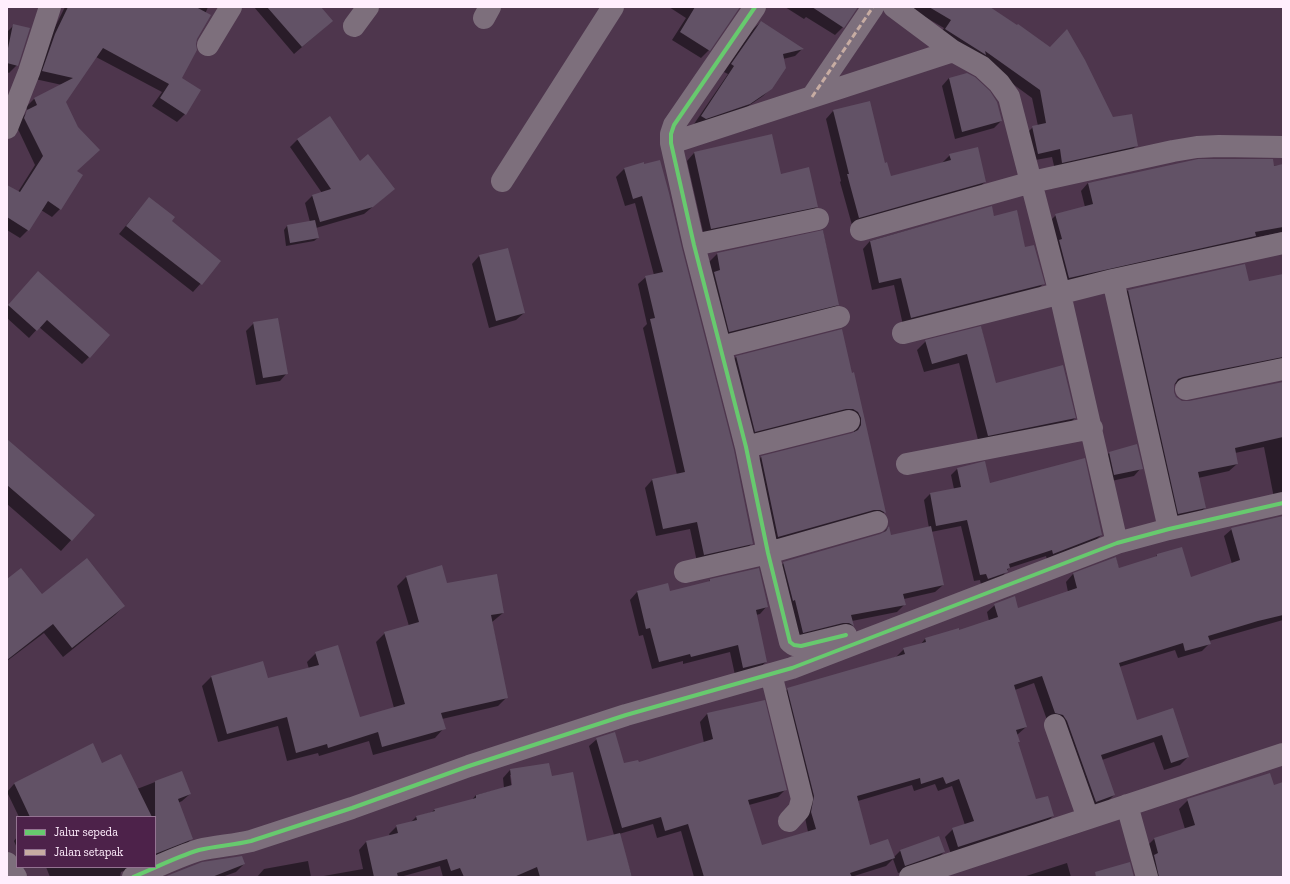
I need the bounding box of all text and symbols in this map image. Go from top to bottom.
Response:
legend [16,816,156,868]
text: Jalur sepeda [54,825,118,839]
text: Jalan setapak [54,845,123,859]

